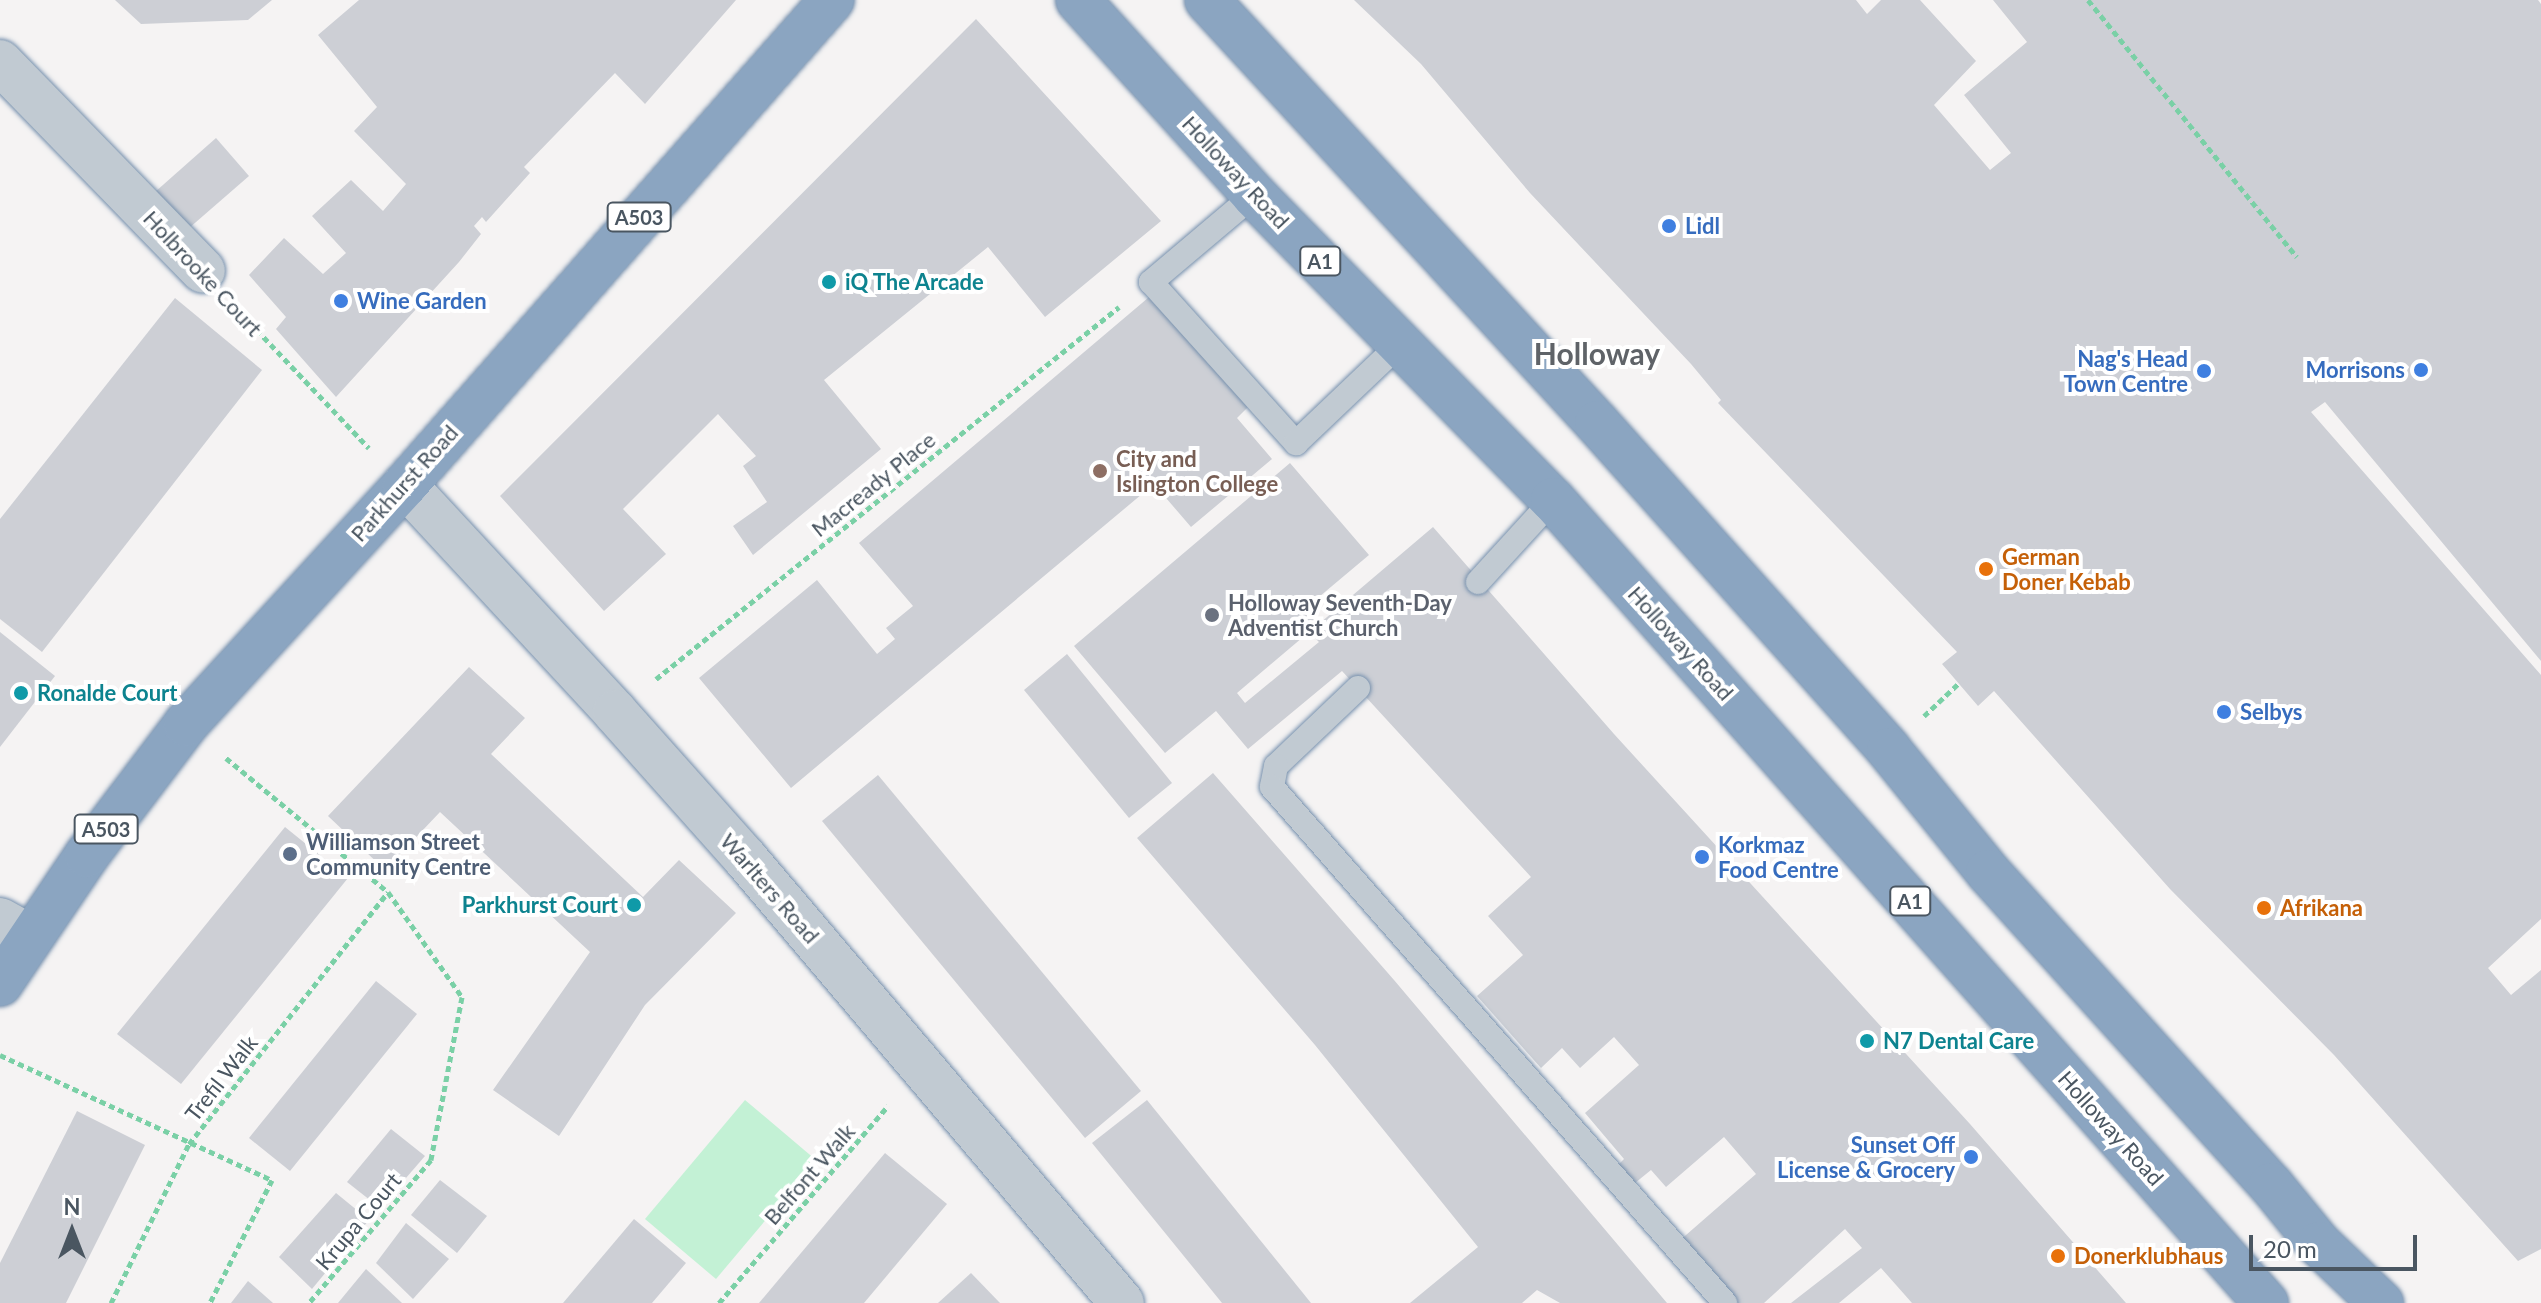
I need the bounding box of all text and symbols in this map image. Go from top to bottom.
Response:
street label: Holloway Road [1177,110,1295,234]
road number: A503 [605,201,673,233]
street label: Holbrooke Court [138,205,268,341]
place label: Lidl [1685,213,1720,239]
marker: Lidl [1660,217,1678,235]
road number: A1 [1298,245,1342,277]
place label: iQ The Arcade [845,269,985,295]
marker: iQ The Arcade [820,273,838,291]
place label: Wine Garden [357,288,487,314]
marker: Wine Garden [332,292,350,310]
district label: Holloway [1534,335,1660,371]
place label: Nag's Head Town Centre [2063,345,2188,396]
place label: Morrisons [2306,357,2405,383]
marker: Morrisons [2412,361,2430,379]
marker: Nag's Head Town Centre [2195,362,2213,380]
street label: Parkhurst Road [345,419,463,547]
street label: Macready Place [806,426,940,542]
place label: City and Islington College [1116,445,1278,496]
marker: City and Islington College [1091,462,1109,480]
place label: German Doner Kebab [2002,543,2131,594]
marker: German Doner Kebab [1977,560,1995,578]
street label: Holloway Road [1623,580,1739,706]
place label: Holloway Seventh-Day Adventist Church [1228,589,1452,640]
marker: Holloway Seventh-Day Adventist Church [1203,606,1221,624]
place label: Ronalde Court [37,680,177,706]
marker: Ronalde Court [12,684,30,702]
place label: Selbys [2240,699,2302,725]
marker: Selbys [2215,703,2233,721]
road number: A503 [72,813,140,845]
place label: Williamson Street Community Centre [306,828,491,880]
street label: Warlters Road [715,828,825,948]
place label: Korkmaz Food Centre [1718,831,1839,882]
marker: Williamson Street Community Centre [281,845,299,863]
marker: Korkmaz Food Centre [1693,848,1711,866]
road number: A1 [1888,885,1932,917]
place label: Parkhurst Court [462,892,618,918]
place label: Afrikana [2280,895,2363,921]
marker: Parkhurst Court [625,896,643,914]
marker: Afrikana [2255,899,2273,917]
place label: N7 Dental Care [1883,1028,2034,1054]
street label: Trefil Walk [179,1030,263,1126]
marker: N7 Dental Care [1858,1032,1876,1050]
street label: Holloway Road [2053,1065,2169,1191]
street label: Belfont Walk [758,1118,860,1230]
place label: Sunset Off License & Grocery [1777,1131,1955,1182]
marker: Sunset Off License & Grocery [1962,1148,1980,1166]
street label: Krupa Court [310,1167,406,1275]
north arrow [32,1191,112,1271]
text: N [64,1193,80,1220]
scale bar [2253,1219,2421,1269]
text: 20 m [2263,1234,2317,1263]
place label: Donerklubhaus [2074,1243,2223,1269]
marker: Donerklubhaus [2049,1247,2067,1265]

